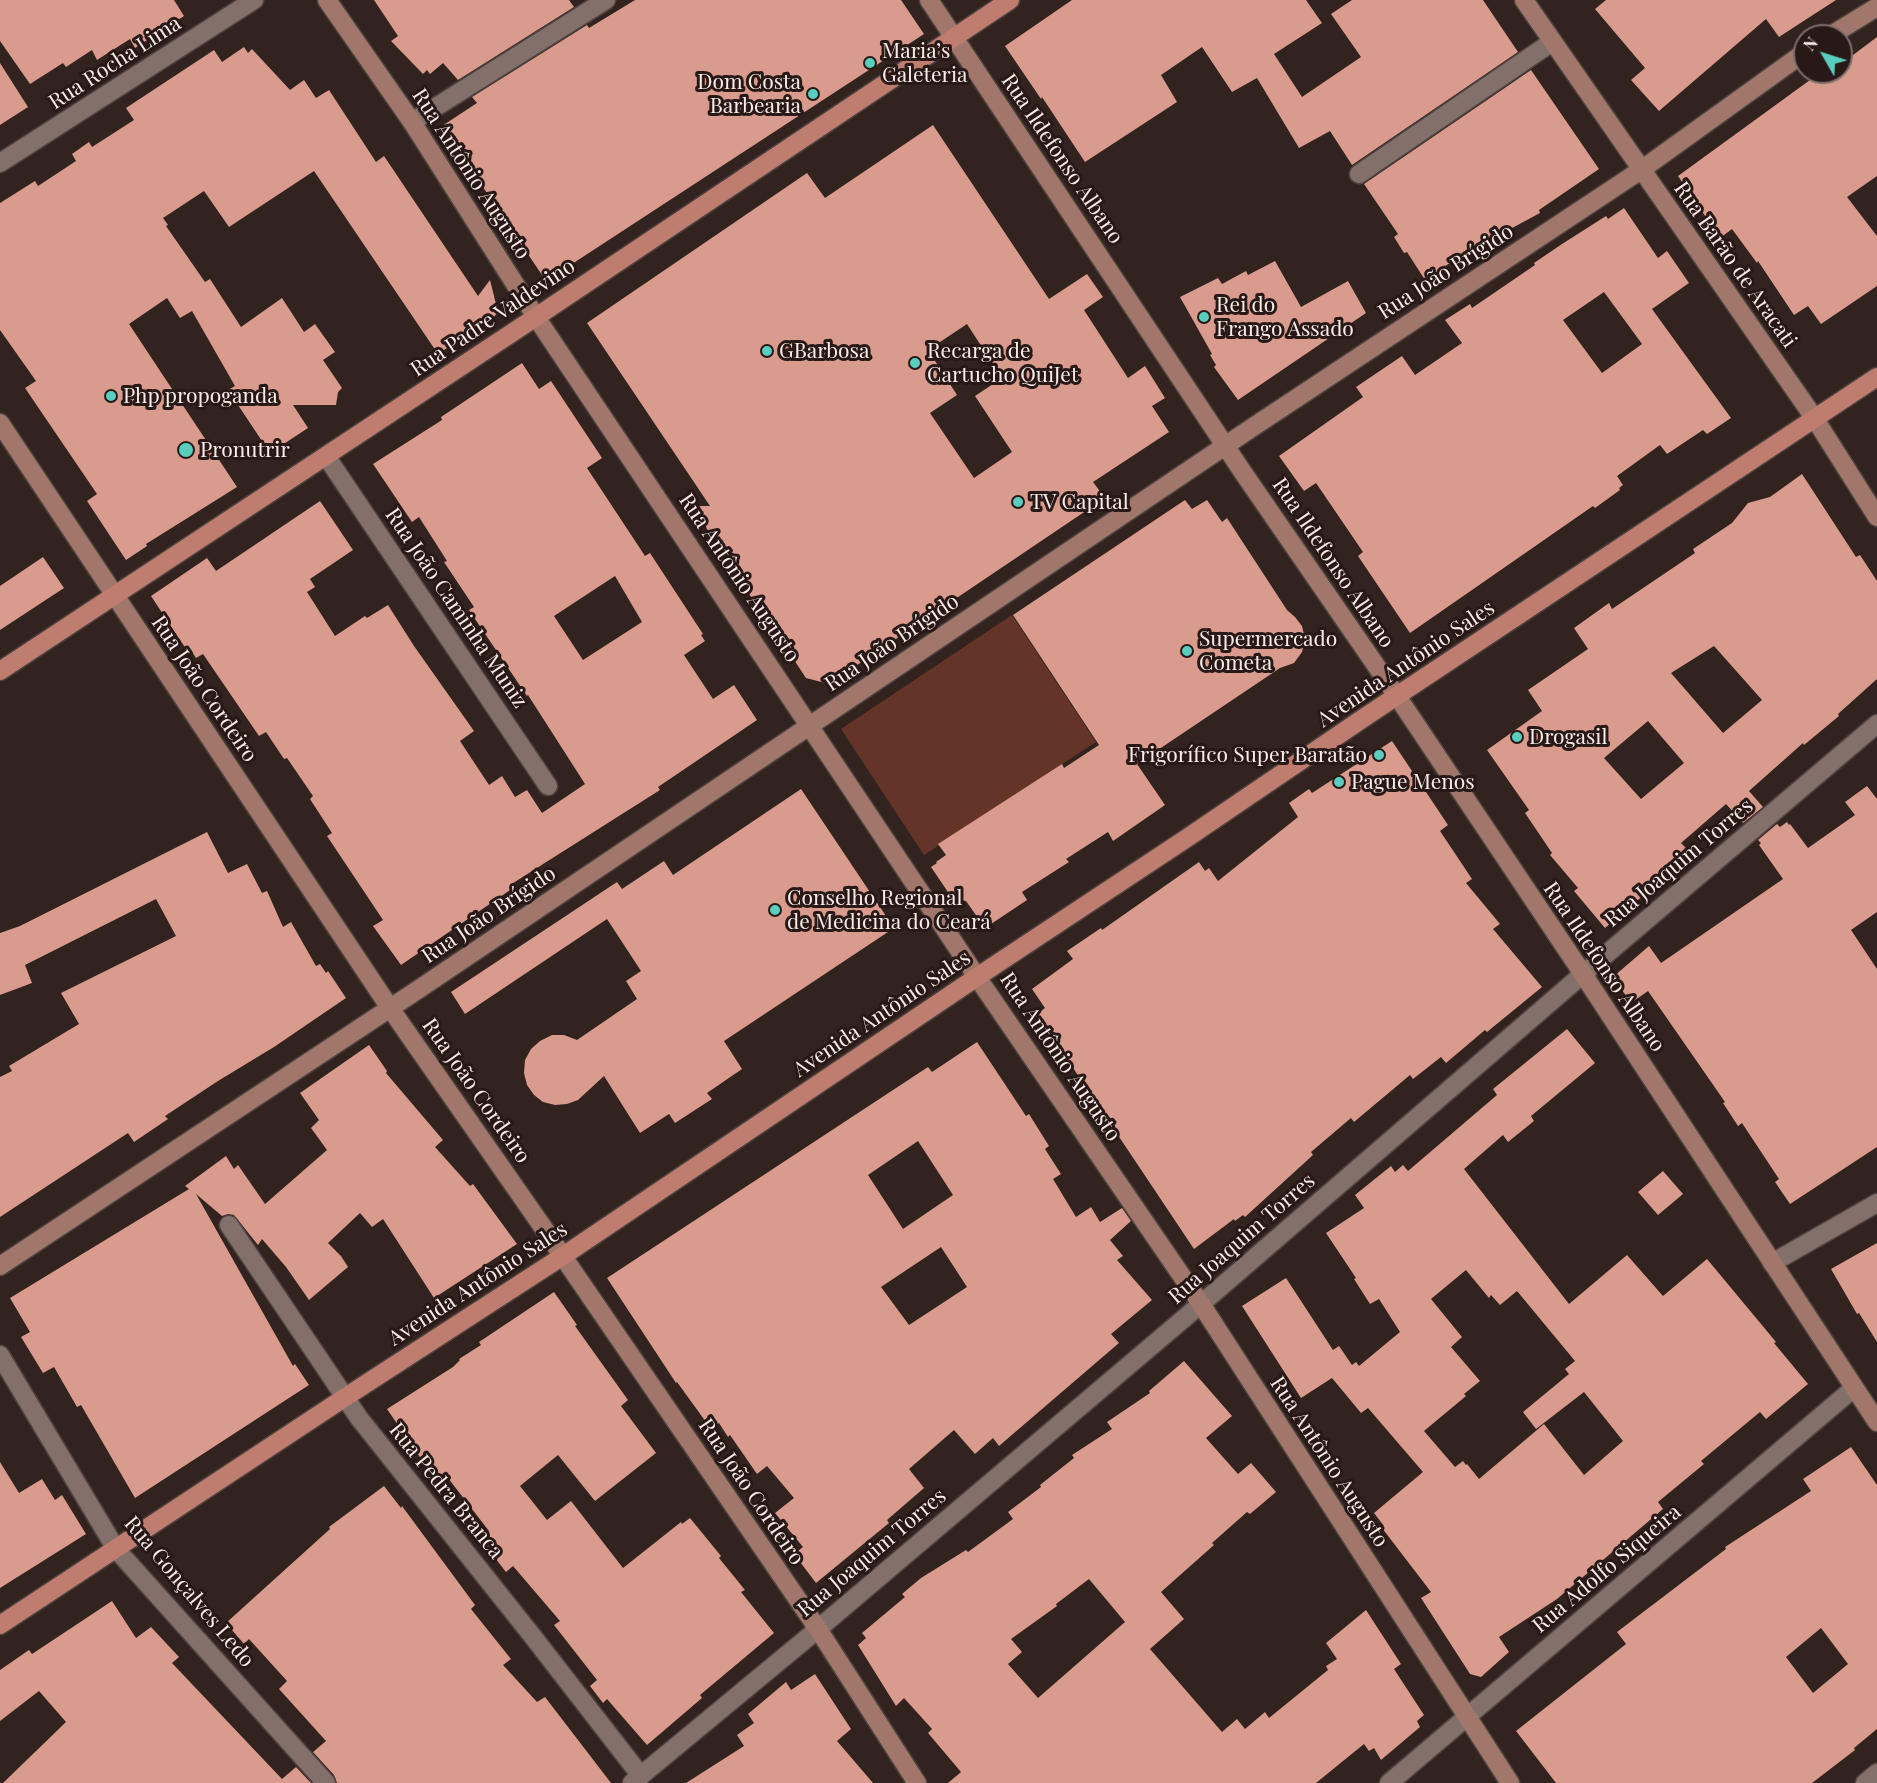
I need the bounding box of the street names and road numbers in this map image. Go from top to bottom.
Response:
street label: Rua Rocha Lima [44,11,186,115]
street label: Rua Ildefonso Albano [996,69,1128,249]
street label: Rua Antônio Augusto [406,84,536,264]
street label: Rua Barão de Aracati [1668,177,1802,353]
street label: Rua João Brígido [1374,219,1518,325]
street label: Rua Padre Valdevino [406,254,580,382]
street label: Rua Ildefonso Albano [1267,473,1399,653]
street label: Rua Antônio Augusto [673,489,805,667]
street label: Rua João Caminha Muniz [380,503,532,713]
street label: Rua João Brígido [820,589,964,697]
street label: Avenida Antônio Sales [1313,595,1499,733]
street label: Rua João Cordeiro [146,611,262,767]
street label: Rua Joaquim Torres [1600,794,1758,932]
street label: Rua João Brígido [417,861,561,969]
street label: Rua Ildefonso Albano [1538,877,1670,1057]
street label: Avenida Antônio Sales [789,945,975,1083]
street label: Rua Antônio Augusto [994,968,1126,1146]
street label: Rua João Cordeiro [417,1014,535,1168]
street label: Rua Joaquim Torres [1164,1169,1320,1309]
street label: Avenida Antônio Sales [384,1217,572,1351]
street label: Rua Antônio Augusto [1264,1372,1394,1552]
street label: Rua João Cordeiro [693,1414,809,1570]
street label: Rua Pedra Branca [384,1418,508,1564]
street label: Rua Joaquim Torres [793,1484,951,1622]
street label: Rua Adolfo Siqueira [1528,1500,1686,1638]
street label: Rua Gonçalves Ledo [119,1512,259,1672]

